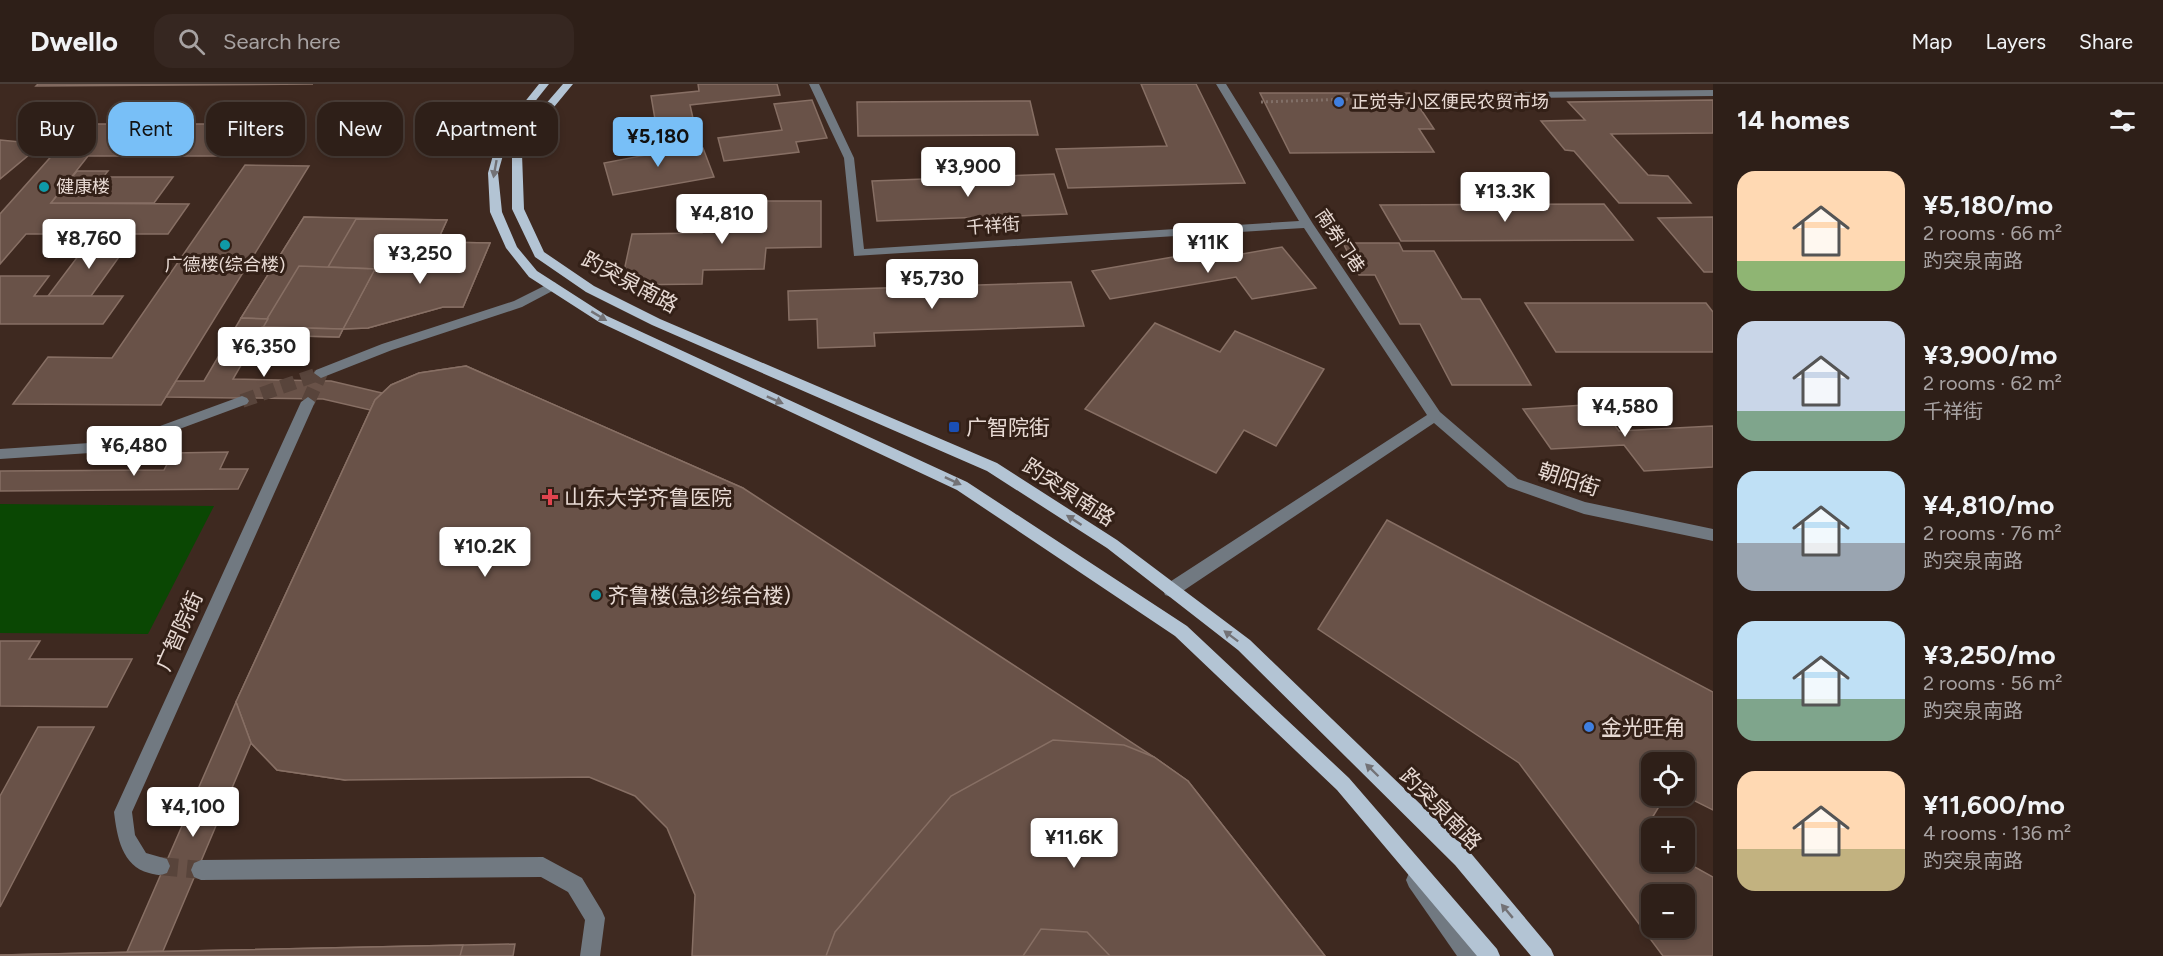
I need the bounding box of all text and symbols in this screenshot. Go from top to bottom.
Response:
search box [154,14,574,68]
text: Dwello [30,24,118,58]
icon: search [175,25,208,58]
text: Search here [223,28,341,55]
text: Map [1912,29,1952,54]
text: Layers [1985,29,2046,54]
text: Share [2079,29,2133,54]
place label: 正觉寺小区便民农贸市场 [1351,91,1549,113]
marker: 正觉寺小区便民农贸市场 [1332,95,1346,109]
chip: Buy [18,102,96,156]
chip: Rent [108,102,194,156]
chip: Filters [206,102,305,156]
chip: New [317,102,403,156]
chip: Apartment [415,102,558,156]
text: 14 homes [1737,104,1850,136]
icon: filters [2106,104,2139,137]
pin: ¥5,180 [609,117,707,168]
text: ¥5,180 [627,124,689,148]
pin: ¥3,900 [919,147,1017,198]
text: ¥3,900 [935,154,1001,178]
one-way arrow [490,160,499,179]
pin: ¥13.3K [1456,172,1554,223]
place label: 健康楼 [56,176,110,198]
text: ¥13.3K [1475,179,1535,203]
marker: 健康楼 [37,180,51,194]
text: ¥5,180/mo [1923,189,2053,221]
pin: ¥4,810 [673,194,771,245]
icon: home [1785,195,1857,267]
text: ¥4,810 [690,201,754,225]
street label: 南券门巷 [1311,205,1369,277]
street label: 千祥街 [965,213,1021,239]
pin: ¥8,760 [40,219,138,270]
text: 2 rooms · 66 m² [1923,221,2062,245]
pin: ¥11K [1172,223,1244,274]
text: ¥8,760 [57,226,121,250]
text: ¥11K [1187,230,1229,254]
pin: ¥3,250 [371,234,469,285]
marker: 广德楼(综合楼) [218,238,232,252]
text: ¥3,250 [388,241,452,265]
street label: 趵突泉南路 [578,246,682,318]
text: 趵突泉南路 [1923,249,2023,273]
place label: 广德楼(综合楼) [165,254,285,276]
pin: ¥5,730 [883,259,981,310]
text: ¥5,730 [900,266,964,290]
one-way arrow [591,311,607,322]
pin: ¥6,350 [215,327,313,378]
text: ¥6,350 [232,334,296,358]
text: ¥3,900/mo [1923,339,2057,371]
icon: home [1785,345,1857,417]
text: 2 rooms · 62 m² [1923,371,2062,395]
pin: ¥4,580 [1576,387,1674,438]
text: ¥4,580 [1592,394,1658,418]
one-way arrow [767,396,784,405]
text: 千祥街 [1923,399,1983,423]
place label: 广智院街 [966,415,1050,440]
marker: 广智院街 [947,420,961,434]
pin: ¥6,480 [85,426,183,477]
text: ¥6,480 [101,433,167,457]
street label: 趵突泉南路 [1018,453,1120,531]
street label: 朝阳街 [1535,457,1603,501]
one-way arrow [944,477,961,486]
place label: 山东大学齐鲁医院 [564,485,732,510]
marker: 山东大学齐鲁医院 [541,488,559,506]
text: ¥4,810/mo [1923,489,2054,521]
icon: home [1785,495,1857,567]
one-way arrow [1067,514,1083,526]
text: 2 rooms · 76 m² [1923,521,2062,545]
pin: ¥10.2K [436,527,534,578]
text: ¥10.2K [453,534,517,558]
text: 趵突泉南路 [1923,549,2023,573]
place label: 齐鲁楼(急诊综合楼) [608,583,791,608]
street label: 广智院街 [150,588,208,674]
marker: 齐鲁楼(急诊综合楼) [589,588,603,602]
one-way arrow [1224,630,1239,642]
text: ¥3,250/mo [1923,639,2056,671]
icon: home [1785,645,1857,717]
text: 2 rooms · 56 m² [1923,671,2062,695]
text: 趵突泉南路 [1923,699,2023,723]
place label: 金光旺角 [1601,715,1685,740]
marker: 金光旺角 [1582,720,1596,734]
map controls [1641,752,1695,938]
button: locate [1641,752,1695,806]
street label: 趵突泉南路 [1395,763,1487,855]
one-way arrow [1366,764,1380,778]
pin: ¥4,100 [144,787,242,838]
text: ¥11,600/mo [1923,789,2065,821]
text: ¥4,100 [161,794,225,818]
icon: home [1785,795,1857,867]
pin: ¥11.6K [1025,818,1123,869]
button: + [1641,818,1695,872]
text: 4 rooms · 136 m² [1923,821,2071,845]
text: ¥11.6K [1045,825,1103,849]
text: 趵突泉南路 [1923,849,2023,873]
button: − [1641,884,1695,938]
one-way arrow [1500,903,1513,919]

